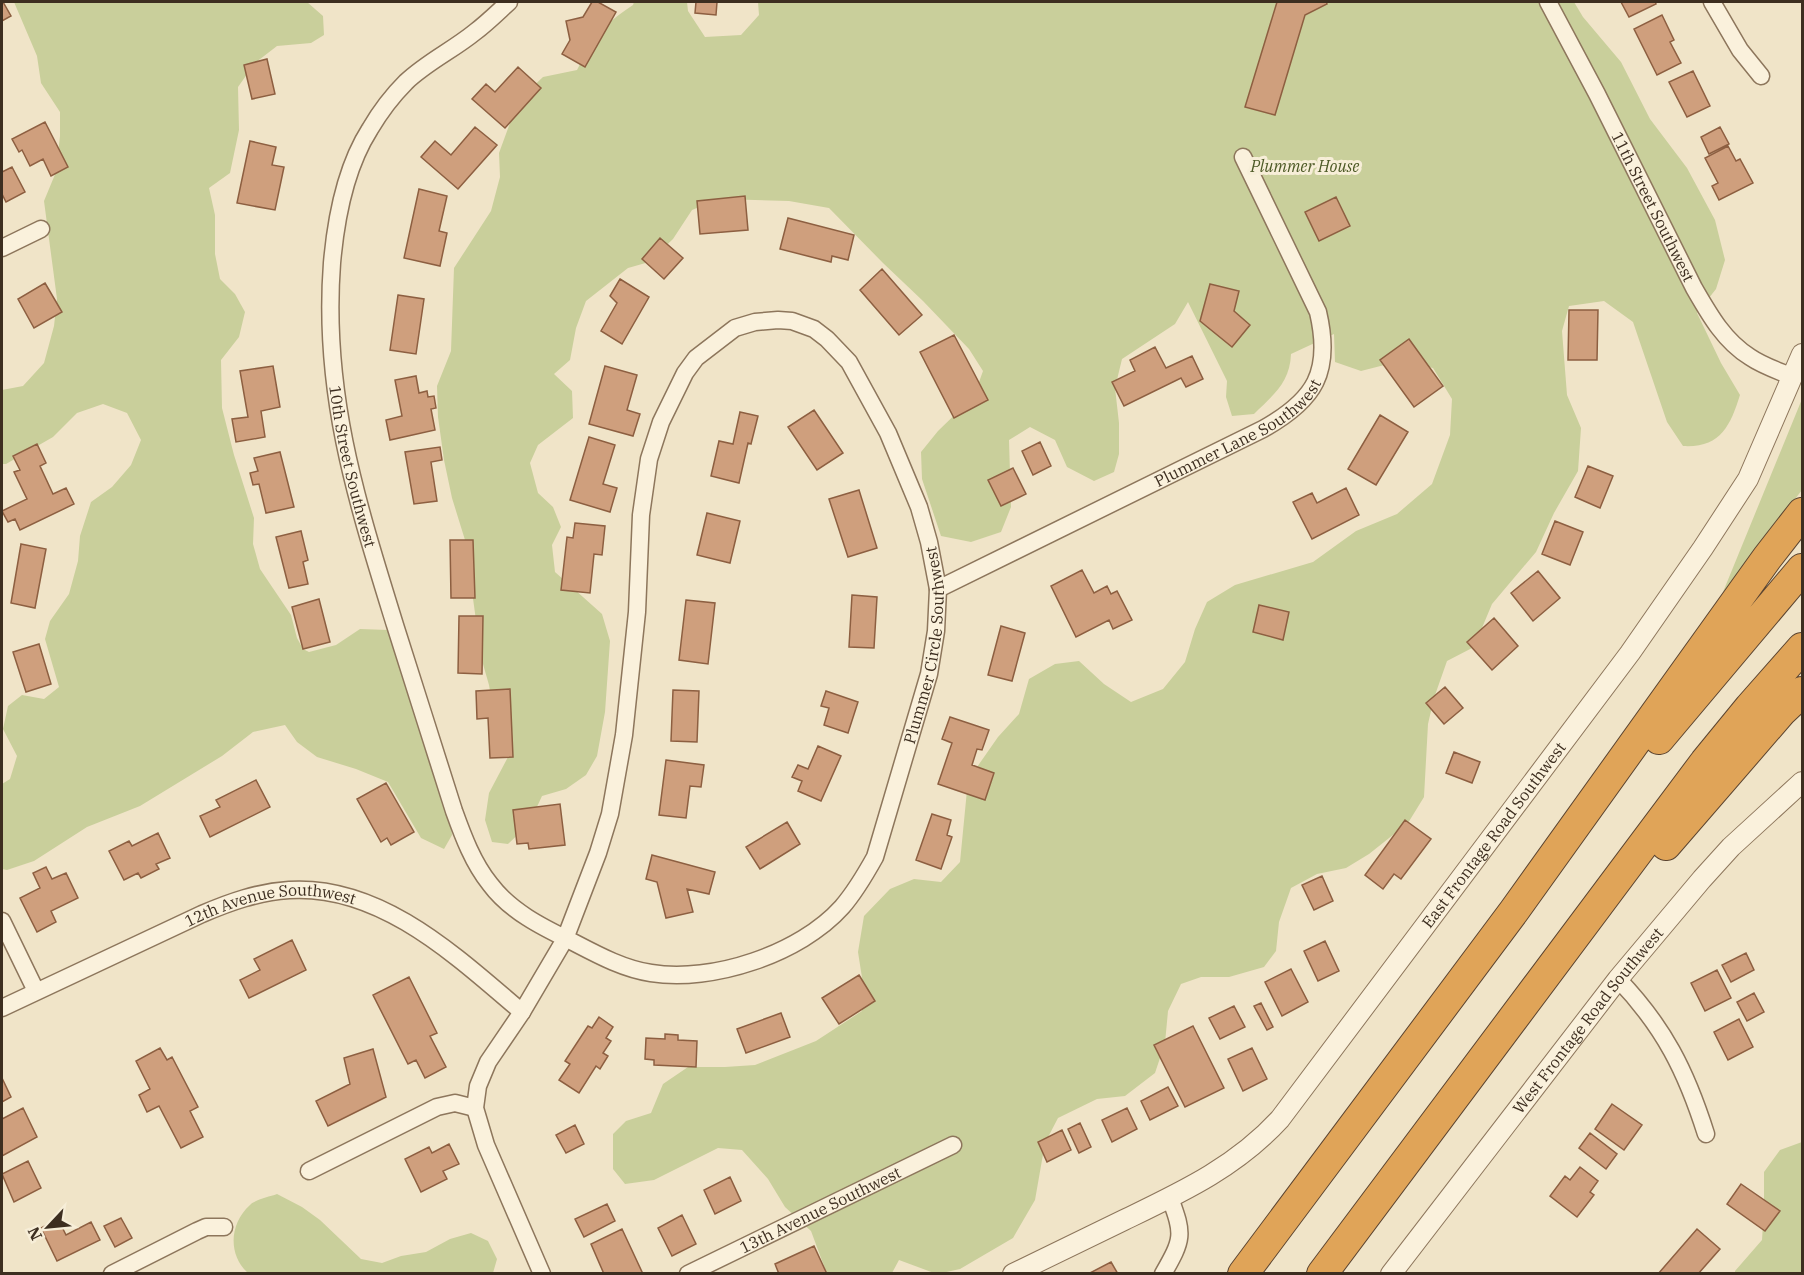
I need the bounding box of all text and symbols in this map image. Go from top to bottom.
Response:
street label: 11th Street Southwest [1607,128,1699,285]
park label: Plummer House [1250,156,1360,176]
street label: Plummer Lane Southwest [1151,375,1325,491]
street label: 10th Street Southwest [325,384,381,550]
street label: Plummer Circle Southwest [899,545,948,746]
street label: East Frontage Road Southwest [1417,738,1570,932]
street label: 12th Avenue Southwest [181,880,359,931]
street label: West Frontage Road Southwest [1508,923,1667,1117]
street label: 13th Avenue Southwest [736,1162,904,1257]
north arrow [18,1197,78,1257]
text: N [23,1224,46,1244]

